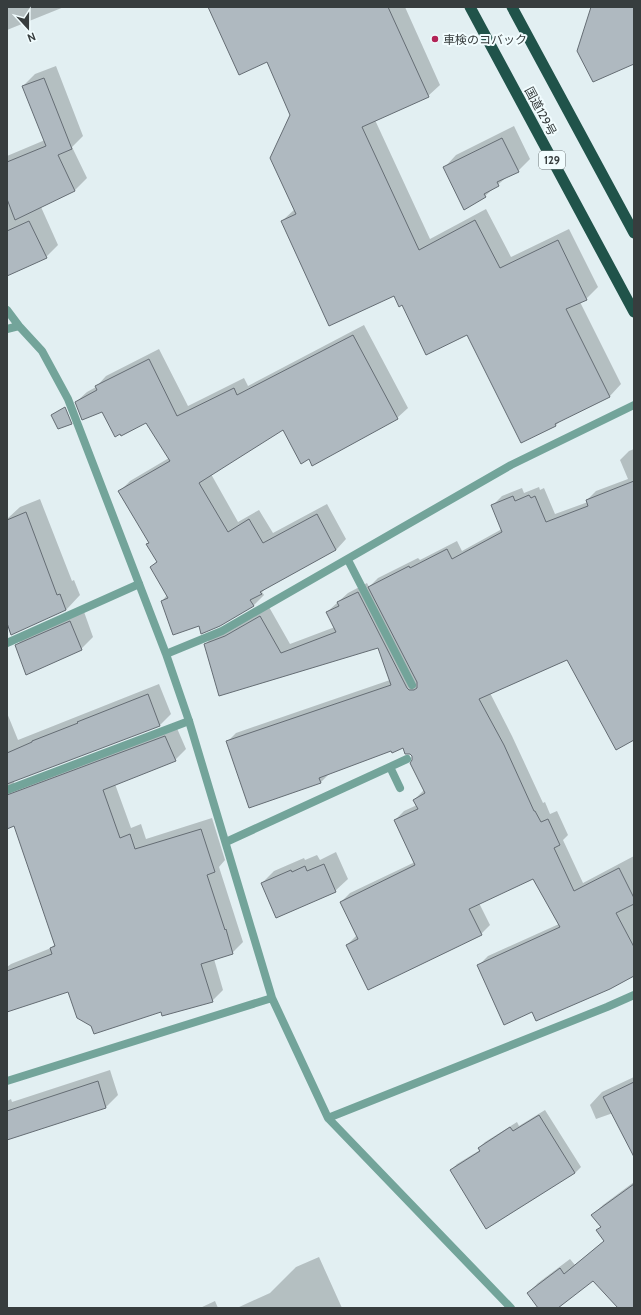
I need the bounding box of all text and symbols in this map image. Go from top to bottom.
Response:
north arrow [8,8,48,48]
text: N [25,29,38,45]
place label: 車検のコバック [443,32,527,47]
marker: 車検のコバック [430,34,440,44]
street label: 国道129号 [522,84,560,138]
road number: 129 [539,151,565,169]

